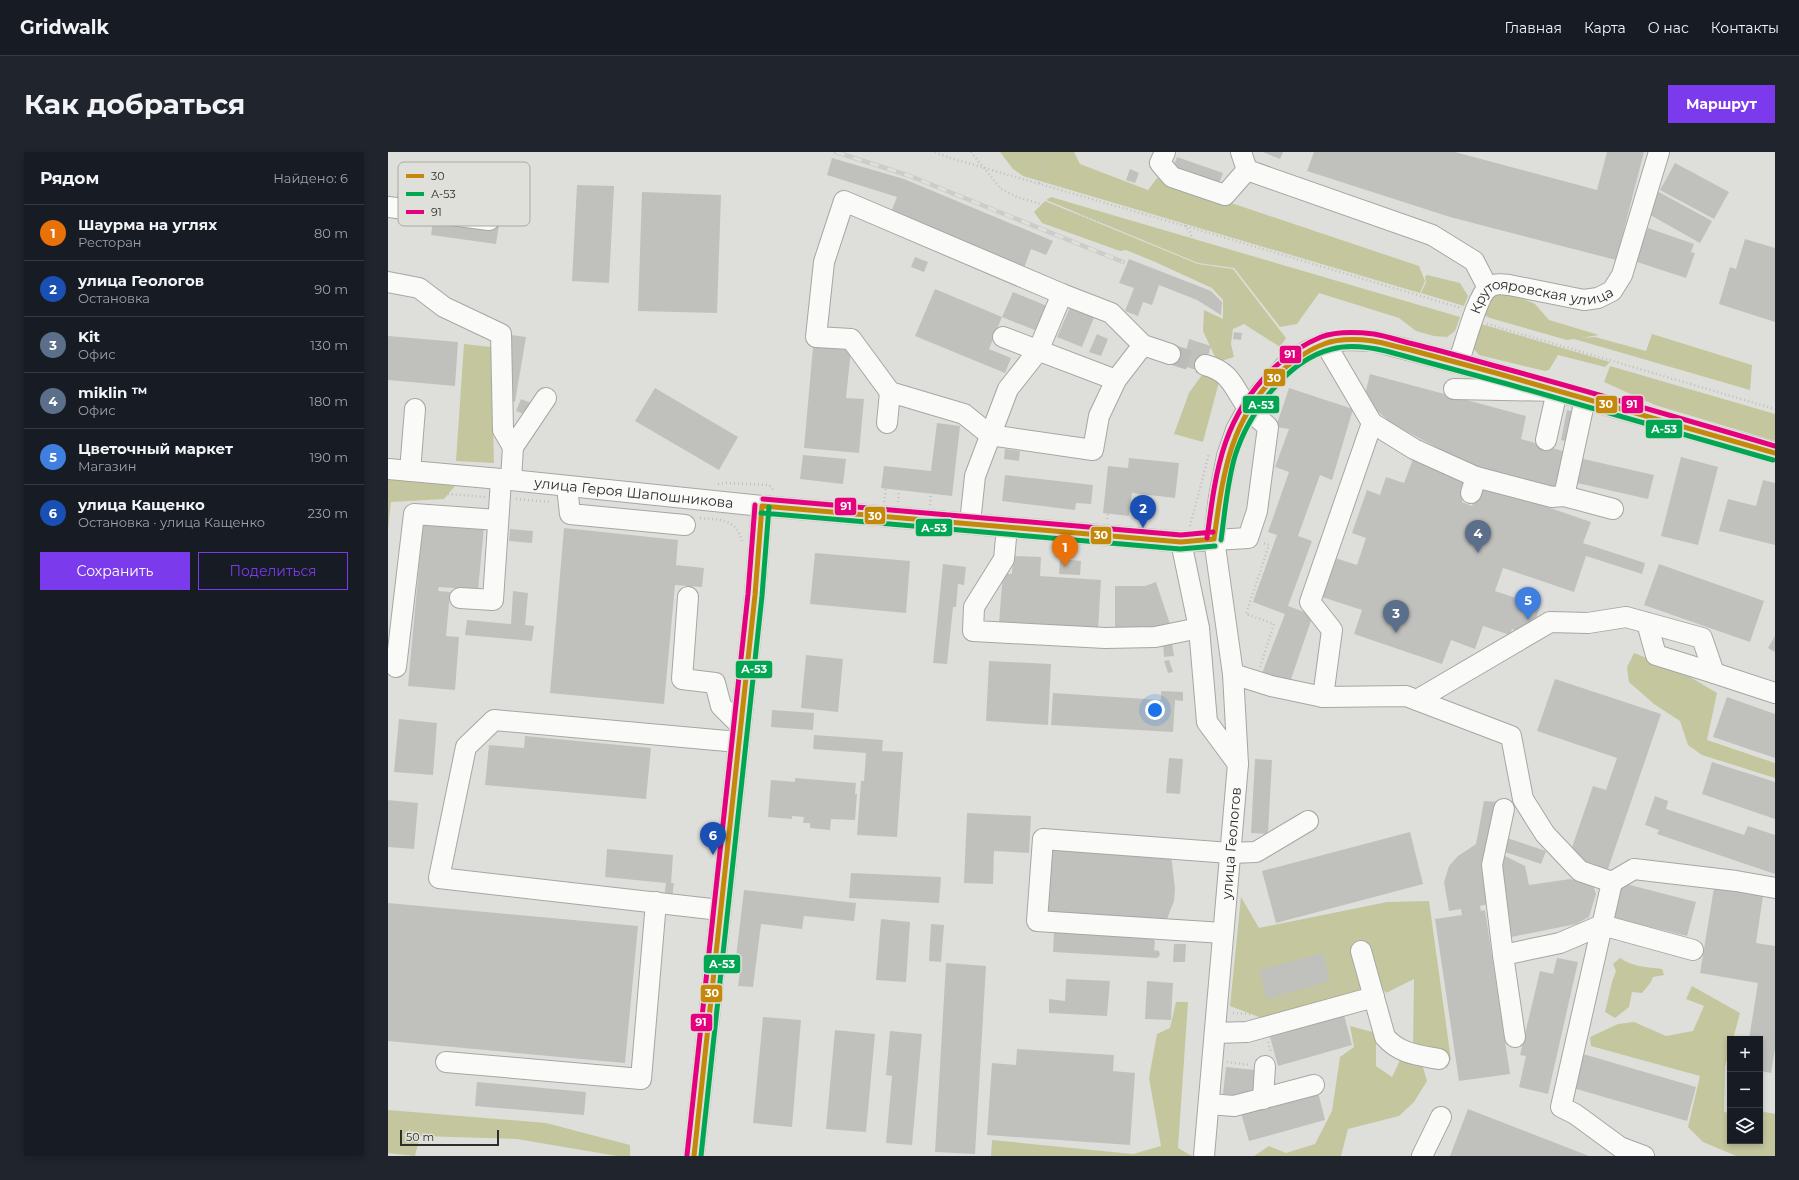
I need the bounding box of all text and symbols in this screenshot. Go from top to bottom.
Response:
text: Gridwalk [20,16,109,39]
text: Главная [1504,19,1562,37]
text: Карта [1584,19,1626,37]
text: О нас [1648,19,1689,37]
text: Контакты [1711,19,1779,37]
button: Маршрут [1668,85,1775,123]
text: Как добраться [24,87,245,121]
legend [398,162,530,226]
text: Рядом [40,168,99,188]
text: 30 [431,169,445,183]
text: Найдено: 6 [273,170,348,186]
text: А-53 [431,187,456,201]
text: 91 [431,205,442,219]
text: Шаурма на углях [78,215,217,234]
text: 1 [50,225,56,241]
text: 80 m [314,225,348,241]
text: Ресторан [78,234,142,250]
text: улица Геологов [78,271,204,290]
street label: Крутояровская улица [1466,275,1616,317]
text: 2 [49,281,57,297]
text: 90 m [314,281,348,297]
text: Остановка [78,290,150,306]
text: Kit [78,327,100,346]
text: 3 [49,337,57,353]
text: 130 m [310,337,348,353]
line badge: 91 [1279,345,1302,364]
text: Офис [78,346,116,362]
text: 91 [1284,347,1296,361]
line badge: 30 [1263,368,1286,387]
text: 30 [1266,371,1282,385]
text: miklin ™ [78,383,147,402]
text: 4 [49,393,57,409]
text: 180 m [309,393,348,409]
line badge: А-53 [1242,395,1280,414]
line badge: 30 [1595,395,1618,414]
line badge: 91 [1621,395,1644,414]
text: 30 [1598,397,1614,411]
text: 91 [1626,397,1638,411]
text: А-53 [1248,398,1274,412]
text: Офис [78,402,116,418]
line badge: А-53 [1645,419,1683,439]
text: А-53 [1651,422,1677,436]
text: Цветочный маркет [78,439,233,458]
text: 5 [49,449,57,465]
text: 190 m [310,449,348,465]
text: Магазин [78,458,137,474]
street label: улица Героя Шапошникова [532,473,734,512]
text: улица Кащенко [78,495,205,514]
pin: 2 [1130,495,1156,528]
line badge: 91 [834,497,857,516]
text: 91 [840,499,852,513]
text: 6 [49,505,57,521]
text: 230 m [307,505,348,521]
line badge: 30 [864,506,886,525]
text: 30 [867,509,883,523]
text: Остановка · улица Кащенко [78,514,265,530]
line badge: А-53 [915,518,953,537]
pin: 4 [1465,520,1491,553]
text: А-53 [921,521,947,535]
line badge: 30 [1090,526,1112,545]
text: 30 [1093,528,1109,542]
pin: 1 [1052,534,1078,567]
button: Сохранить [40,552,190,590]
button: Поделиться [198,552,348,590]
pin: 5 [1515,587,1541,620]
pin: 3 [1383,600,1409,633]
line badge: А-53 [735,660,773,679]
text: А-53 [741,662,767,676]
your location [1145,700,1165,720]
street label: улица Геологов [1217,786,1245,901]
pin: 6 [700,822,726,855]
line badge: А-53 [703,954,741,974]
text: А-53 [709,957,735,971]
line badge: 30 [700,984,723,1003]
text: 30 [704,986,720,1000]
line badge: 91 [690,1013,713,1032]
text: 91 [695,1015,707,1029]
map controls [1727,1036,1763,1144]
button: + [1727,1036,1763,1072]
button: − [1727,1072,1763,1108]
button: layers [1727,1108,1763,1144]
scale bar [400,1128,499,1147]
text: 50 m [406,1130,434,1144]

